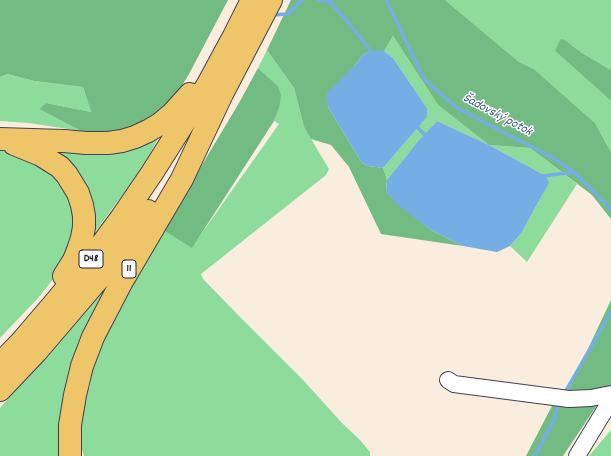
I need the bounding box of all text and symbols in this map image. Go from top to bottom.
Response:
water label: Šadovský potok [460,91,534,141]
road number: D48 [79,250,103,268]
road number: 11 [122,260,136,278]

